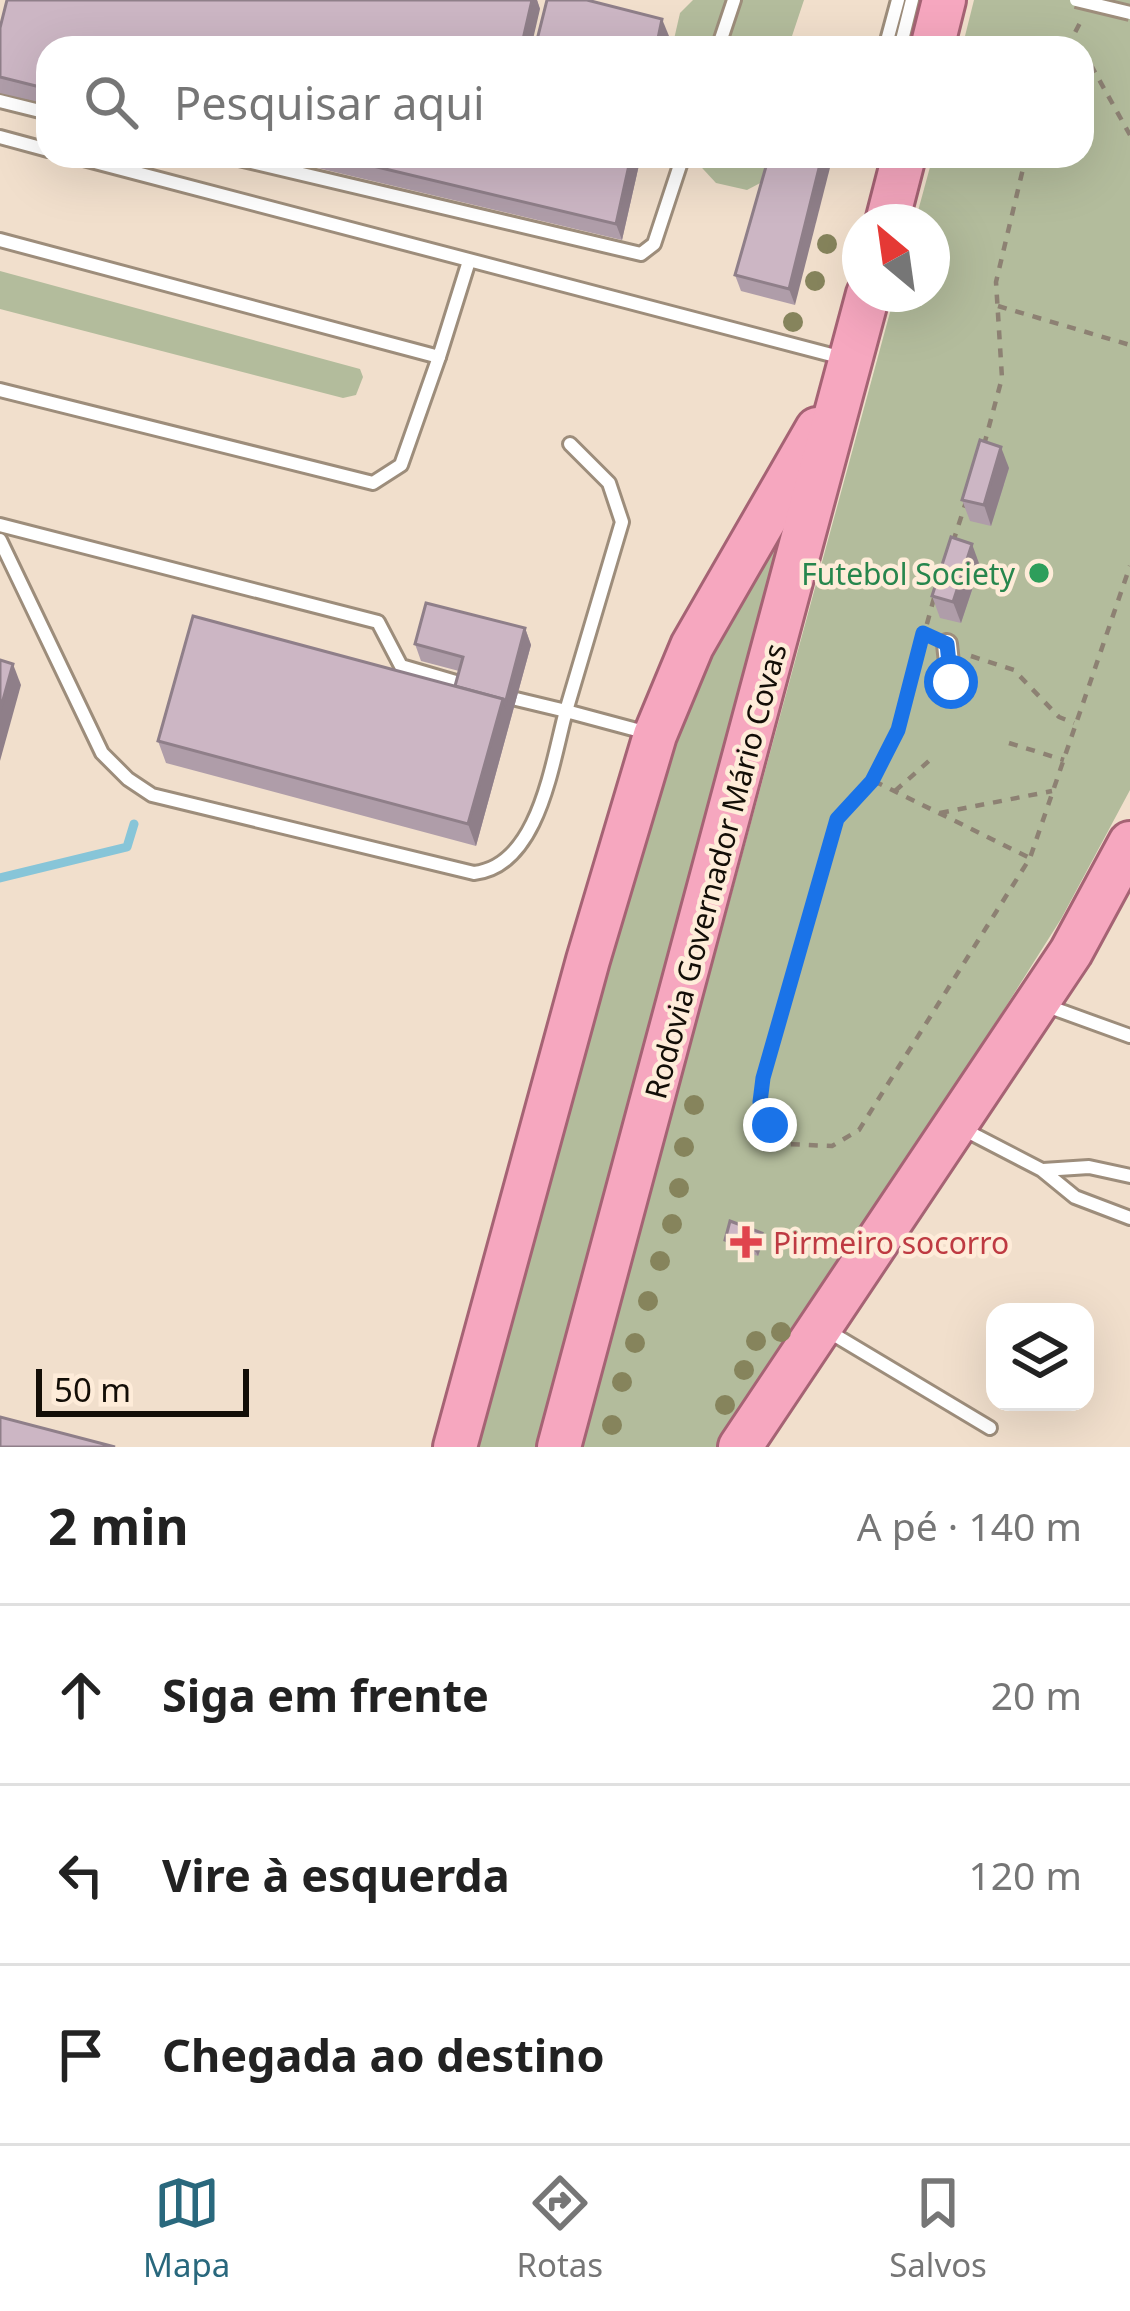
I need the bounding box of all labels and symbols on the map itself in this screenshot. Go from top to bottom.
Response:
north arrow [842,204,950,312]
place label: Futebol Society [801,553,1016,594]
marker: Futebol Society [1026,560,1052,586]
street label: Rodovia Governador Mário Covas [634,639,796,1103]
route start [924,655,978,709]
route end [743,1098,797,1152]
place label: Pirmeiro socorro [773,1222,1009,1263]
marker: Pirmeiro socorro [730,1226,762,1258]
scale bar [36,1363,249,1416]

